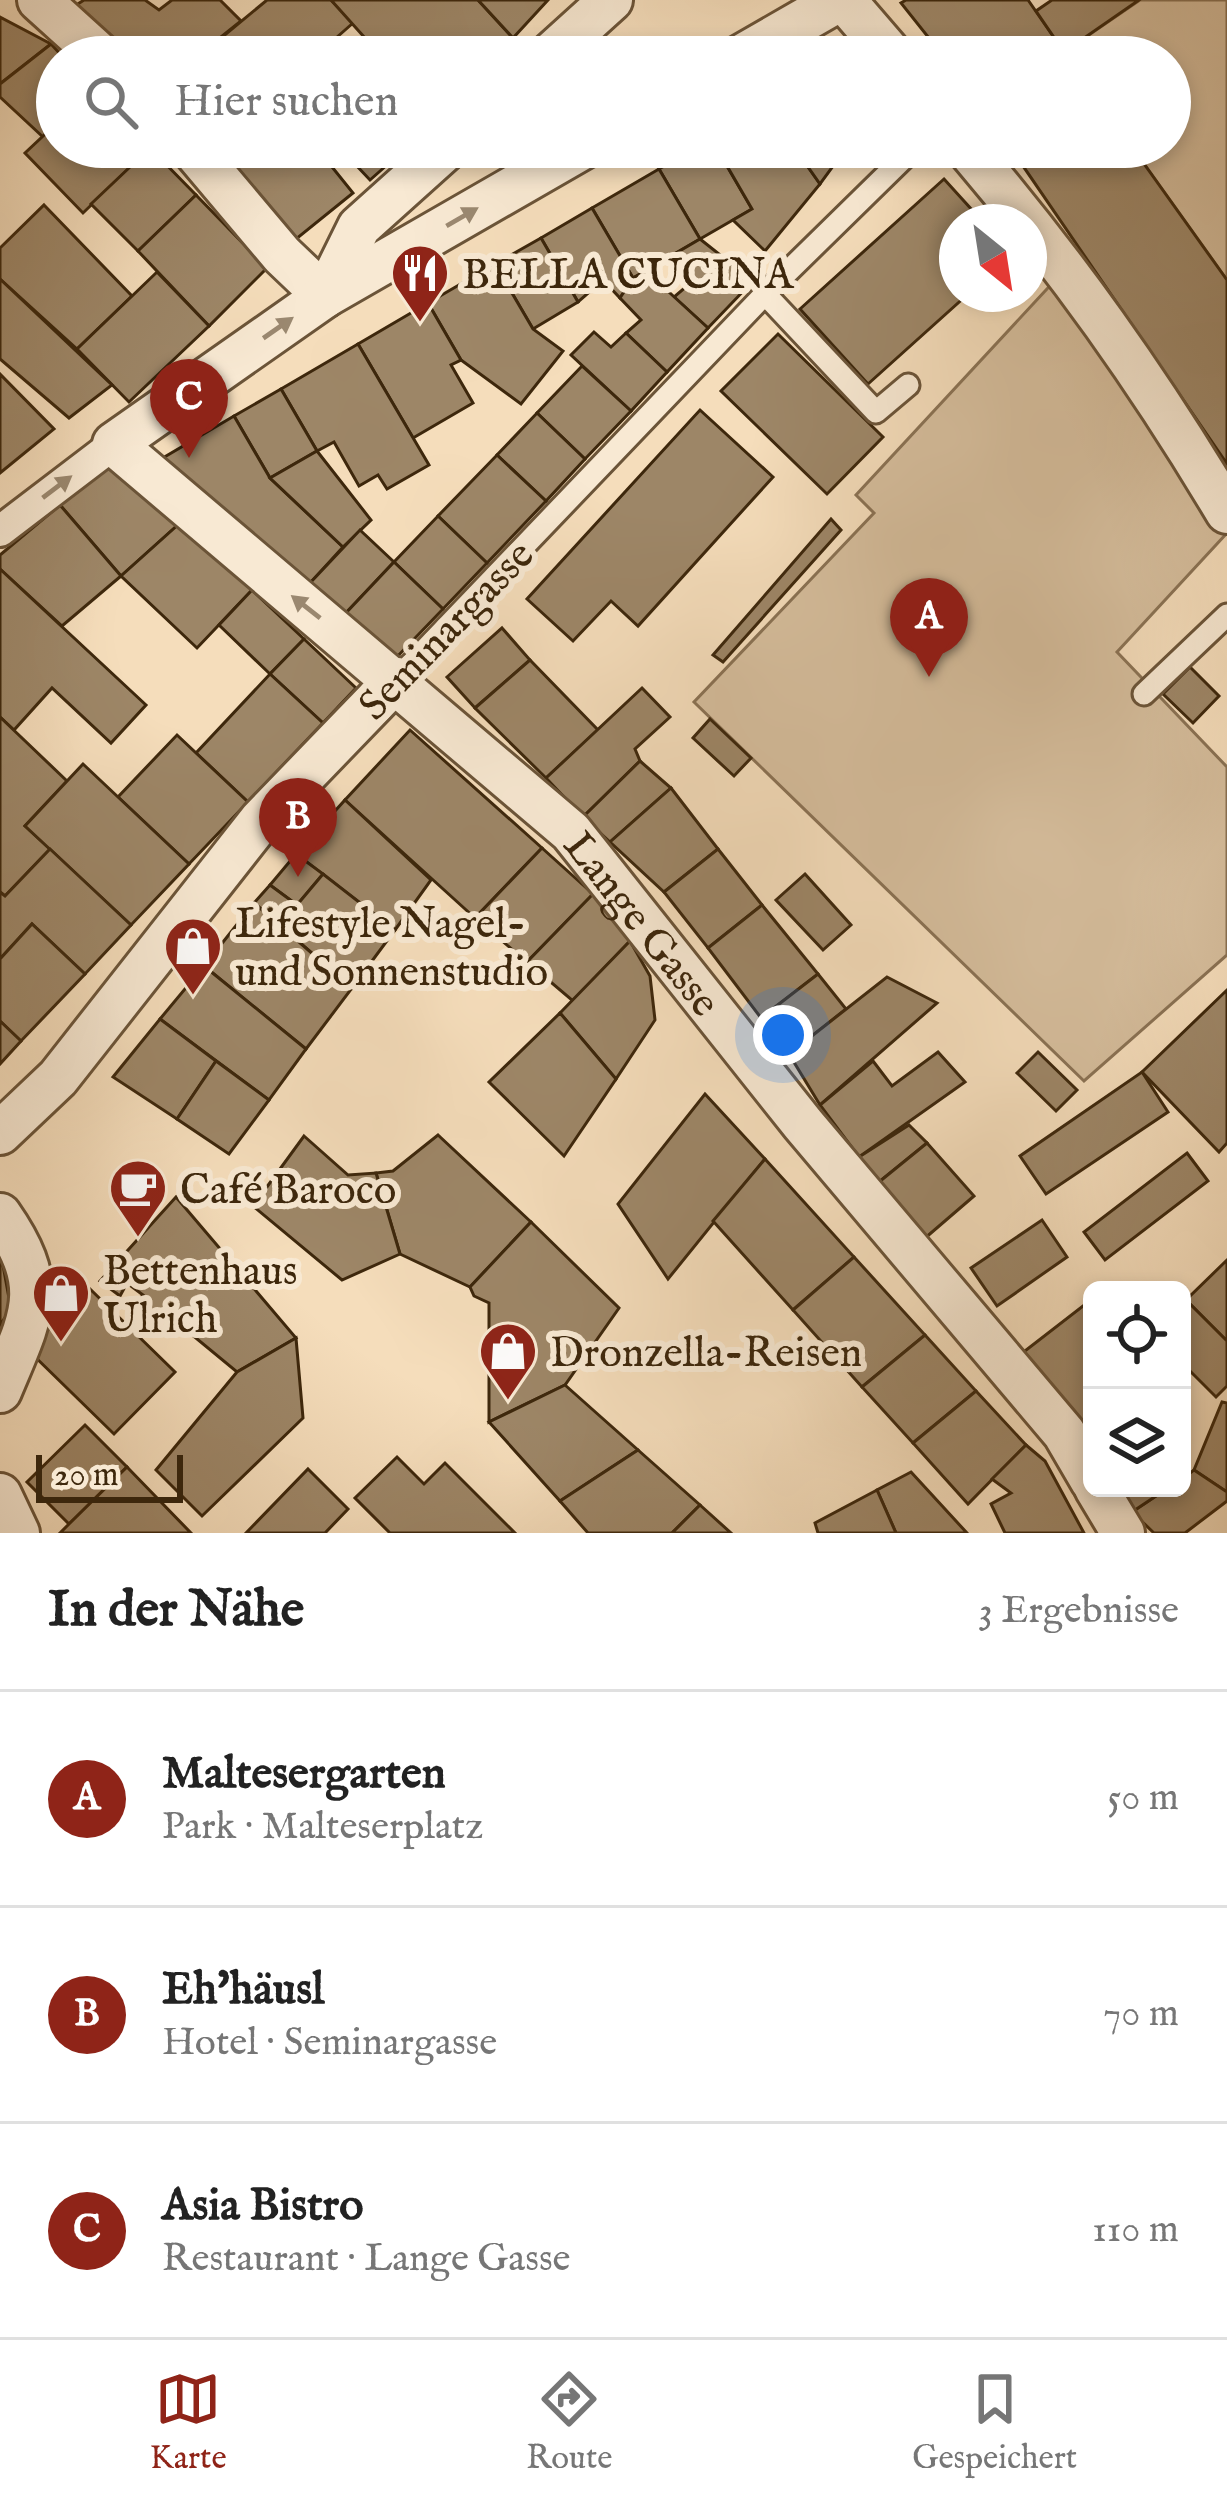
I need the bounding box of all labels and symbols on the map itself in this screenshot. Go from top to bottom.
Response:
north arrow [939,204,1047,312]
one-way arrow [446,207,479,228]
restaurant icon: BELLA CUCINA [389,242,451,324]
place label: BELLA CUCINA [462,250,795,303]
one-way arrow [262,317,295,340]
pin: C [150,359,228,458]
one-way arrow [41,476,73,500]
street label: Seminargasse [349,530,547,733]
pin: A [890,578,968,677]
one-way arrow [290,595,321,620]
pin: B [259,778,337,877]
street label: Lange Gasse [551,822,730,1028]
place label: Lifestyle Nagel- und Sonnenstudio [235,899,548,1000]
shop icon: Lifestyle Nagel- und Sonnenstudio [162,915,224,997]
your location [753,1005,813,1065]
cafe icon: Café Baroco [107,1157,169,1239]
place label: Café Baroco [180,1165,396,1218]
place label: Bettenhaus Ulrich [103,1246,298,1347]
shop icon: Bettenhaus Ulrich [30,1262,92,1344]
shop icon: Dronzella-Reisen [477,1320,539,1402]
place label: Dronzella-Reisen [550,1328,862,1381]
scale bar [36,1449,183,1502]

